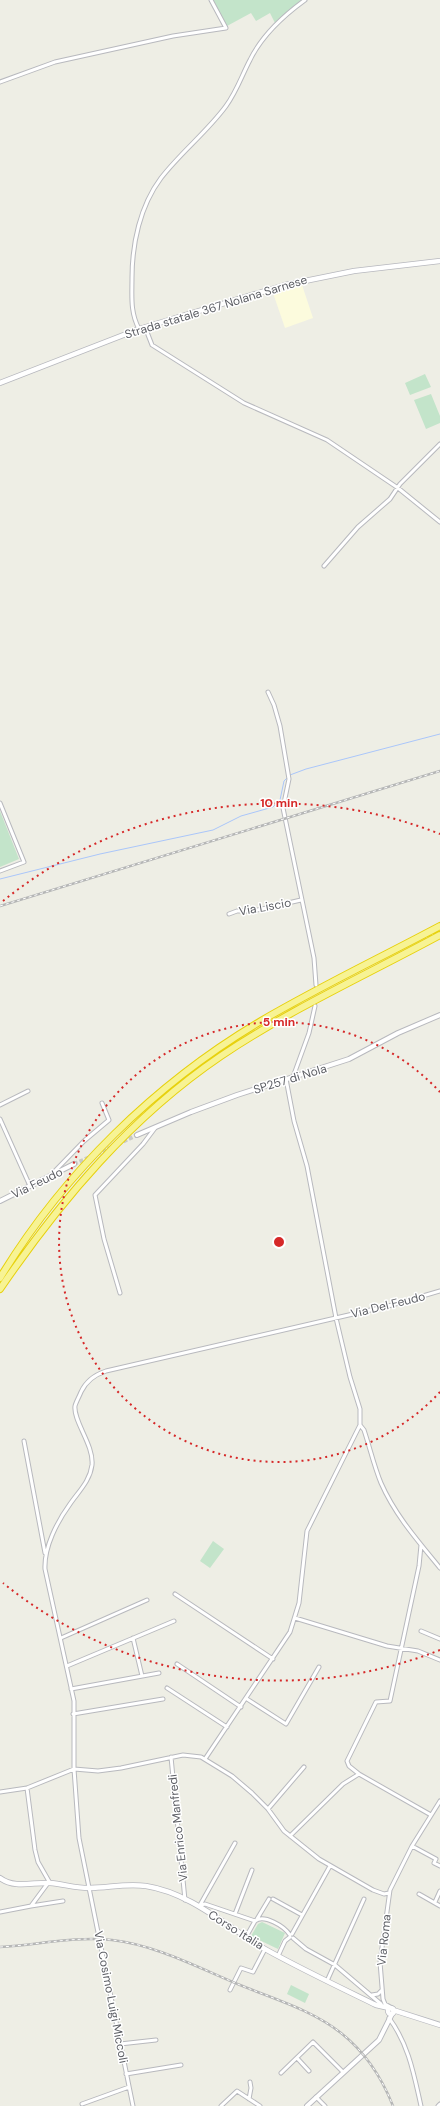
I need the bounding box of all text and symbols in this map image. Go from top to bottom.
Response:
street label: Strada statale 367 Nolana Sarnese [123,271,309,342]
text: 10 min [260,795,298,811]
street label: Via Liscio [238,895,292,919]
text: 5 min [263,1014,295,1030]
street label: SP257 di Nola [251,1060,329,1098]
street label: Via Feudo [9,1164,65,1202]
centre of rings [272,1235,286,1249]
street label: Via Del Feudo [349,1288,427,1322]
street label: Via Enrico Manfredi [164,1773,192,1882]
street label: Corso Italia [205,1907,267,1953]
street label: Via Roma [373,1913,395,1967]
street label: Via Cosimo Luigi Miccoli [90,1929,132,2065]

